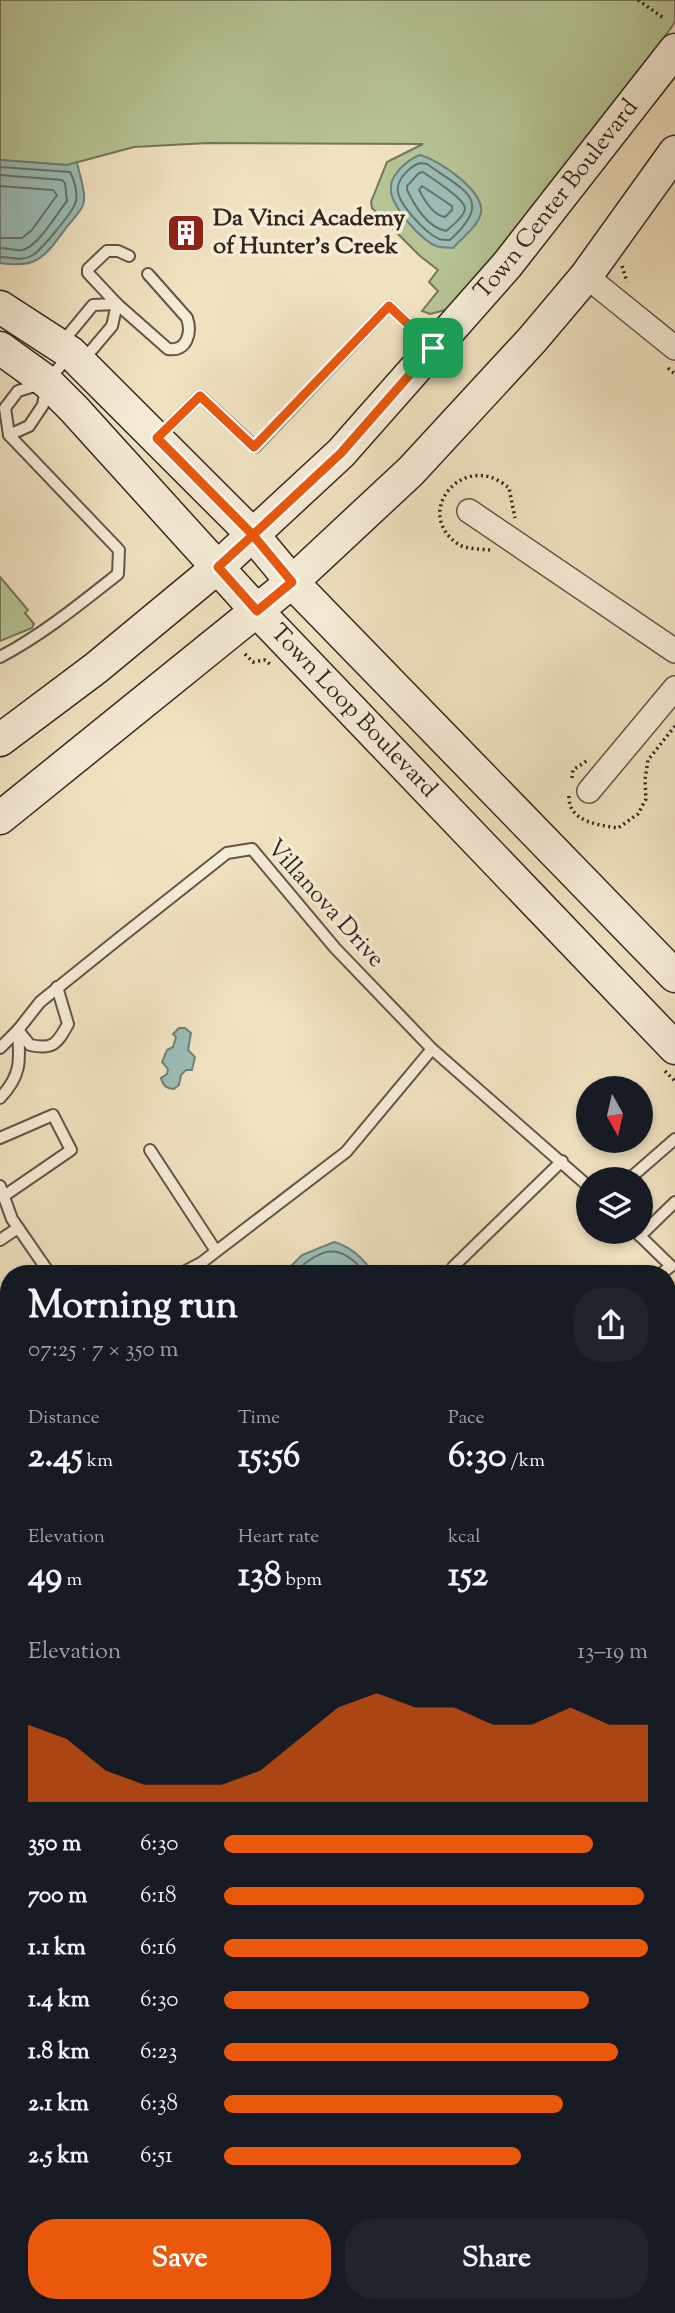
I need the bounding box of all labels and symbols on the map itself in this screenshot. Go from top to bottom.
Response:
street label: Town Center Boulevard [467,92,647,307]
place label: Da Vinci Academy of Hunter's Creek [213,202,405,264]
building icon: Da Vinci Academy of Hunter's Creek [165,212,207,254]
pin [403,318,463,378]
street label: Town Loop Boulevard [262,617,445,806]
street label: Villanova Drive [258,832,392,976]
north arrow [576,1076,653,1153]

